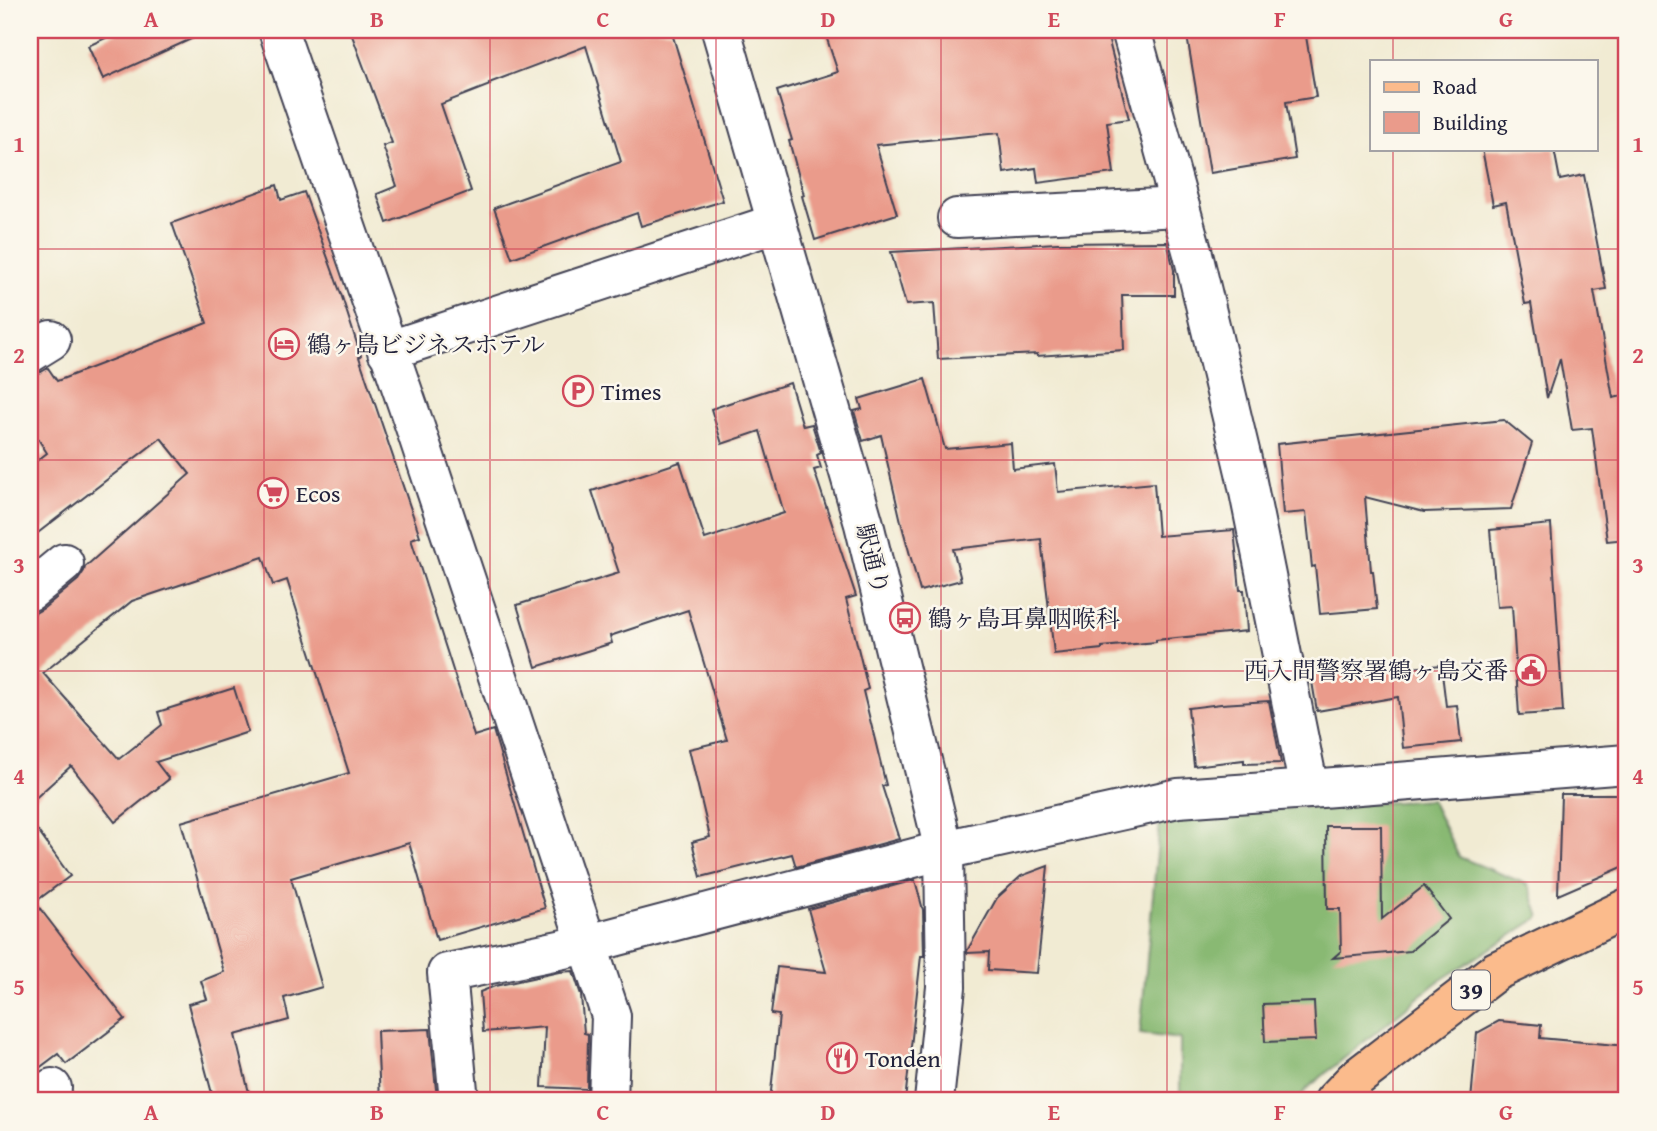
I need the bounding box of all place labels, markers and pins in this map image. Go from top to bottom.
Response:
hotel icon: 鶴ヶ島ビジネスホテル [267,327,301,361]
place label: 鶴ヶ島ビジネスホテル [307,327,545,362]
parking icon: Times [561,374,595,408]
place label: Times [601,374,662,409]
supermarket icon: Ecos [256,476,290,510]
place label: Ecos [296,476,341,511]
bus stop icon: 鶴ヶ島耳鼻咽喉科 [888,601,922,635]
place label: 鶴ヶ島耳鼻咽喉科 [928,601,1120,636]
place label: 西入間警察署鶴ヶ島交番 [1244,653,1508,688]
public building icon: 西入間警察署鶴ヶ島交番 [1514,653,1548,687]
restaurant icon: Tonden [825,1041,859,1075]
place label: Tonden [865,1041,941,1076]

